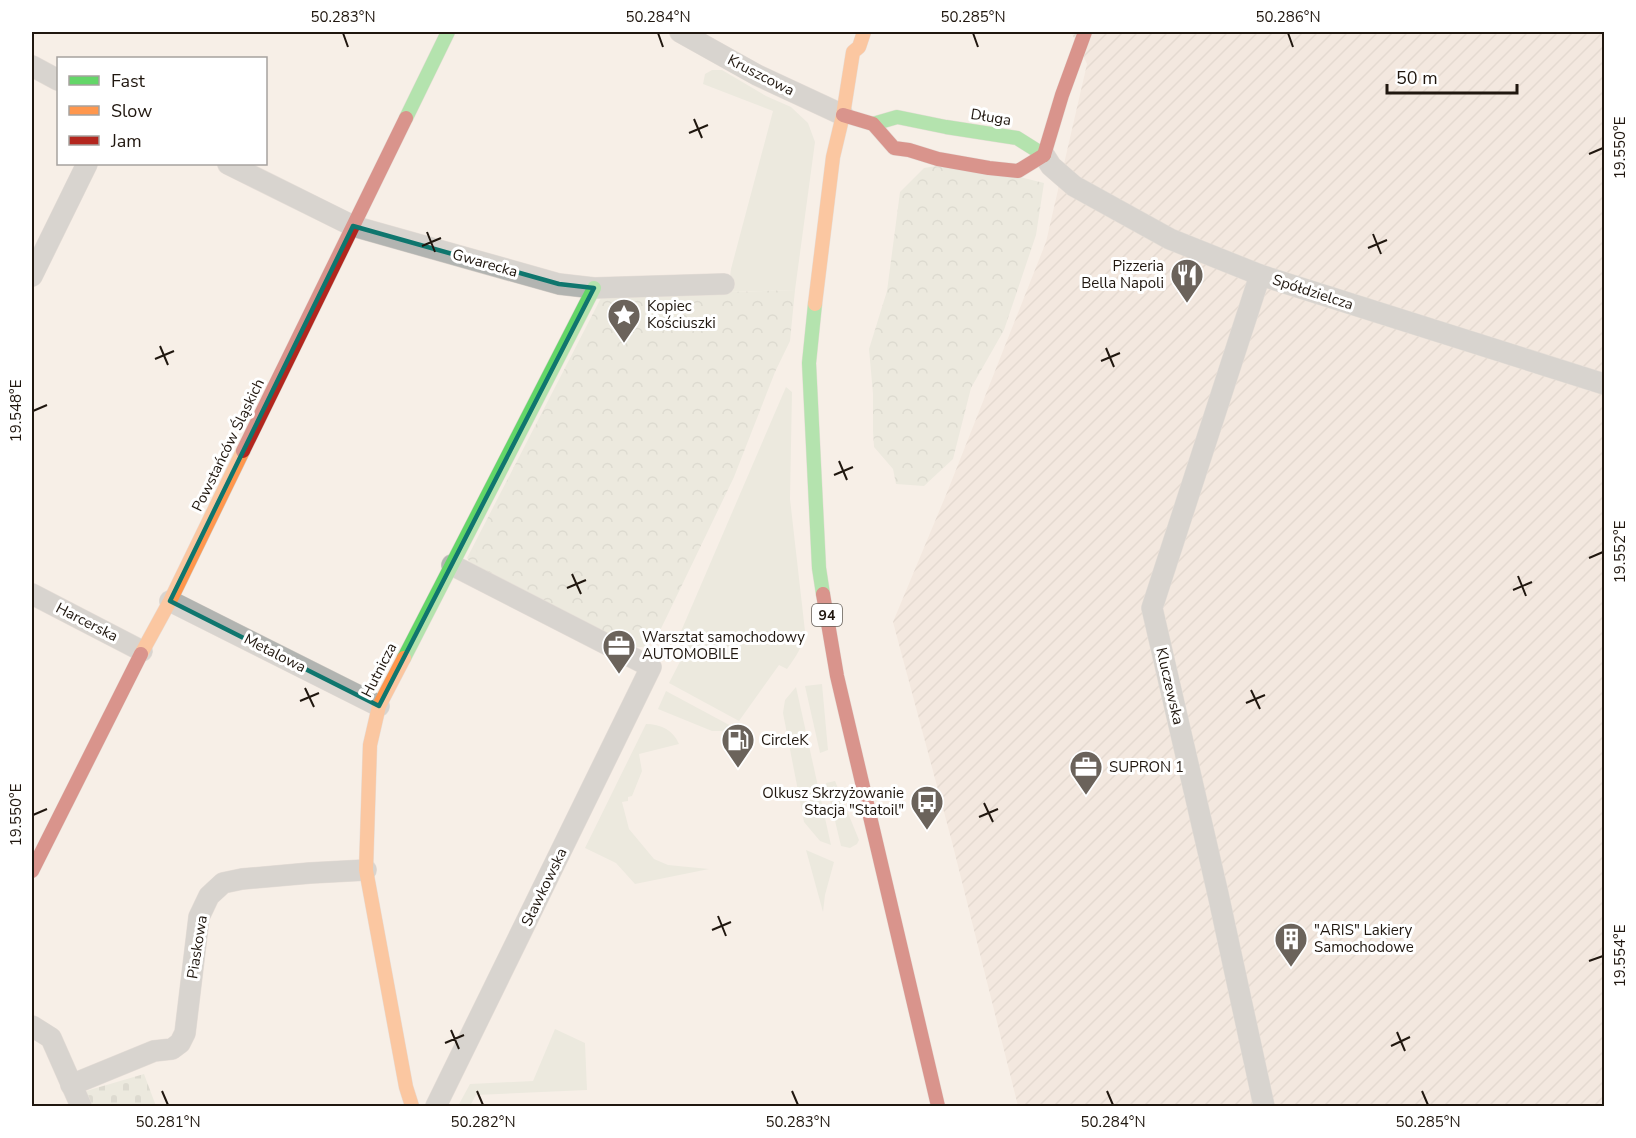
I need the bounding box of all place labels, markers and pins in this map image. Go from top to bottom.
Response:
place label: Pizzeria Bella Napoli [1081,256,1164,293]
restaurant icon: Pizzeria Bella Napoli [1169,257,1205,304]
place label: Kopiec Kościuszki [647,296,716,333]
place icon: Kopiec Kościuszki [606,297,642,344]
place label: Warsztat samochodowy AUTOMOBILE [642,627,805,664]
office icon: Warsztat samochodowy AUTOMOBILE [601,628,637,675]
fuel station icon: CircleK [720,722,756,769]
place label: CircleK [761,730,809,750]
office icon: SUPRON 1 [1068,749,1104,796]
place label: SUPRON 1 [1109,757,1184,777]
place label: Olkusz Skrzyżowanie Stacja "Statoil" [762,783,904,820]
bus stop icon: Olkusz Skrzyżowanie Stacja "Statoil" [909,784,945,831]
place label: "ARIS" Lakiery Samochodowe [1314,920,1414,957]
building icon: "ARIS" Lakiery Samochodowe [1273,921,1309,968]

